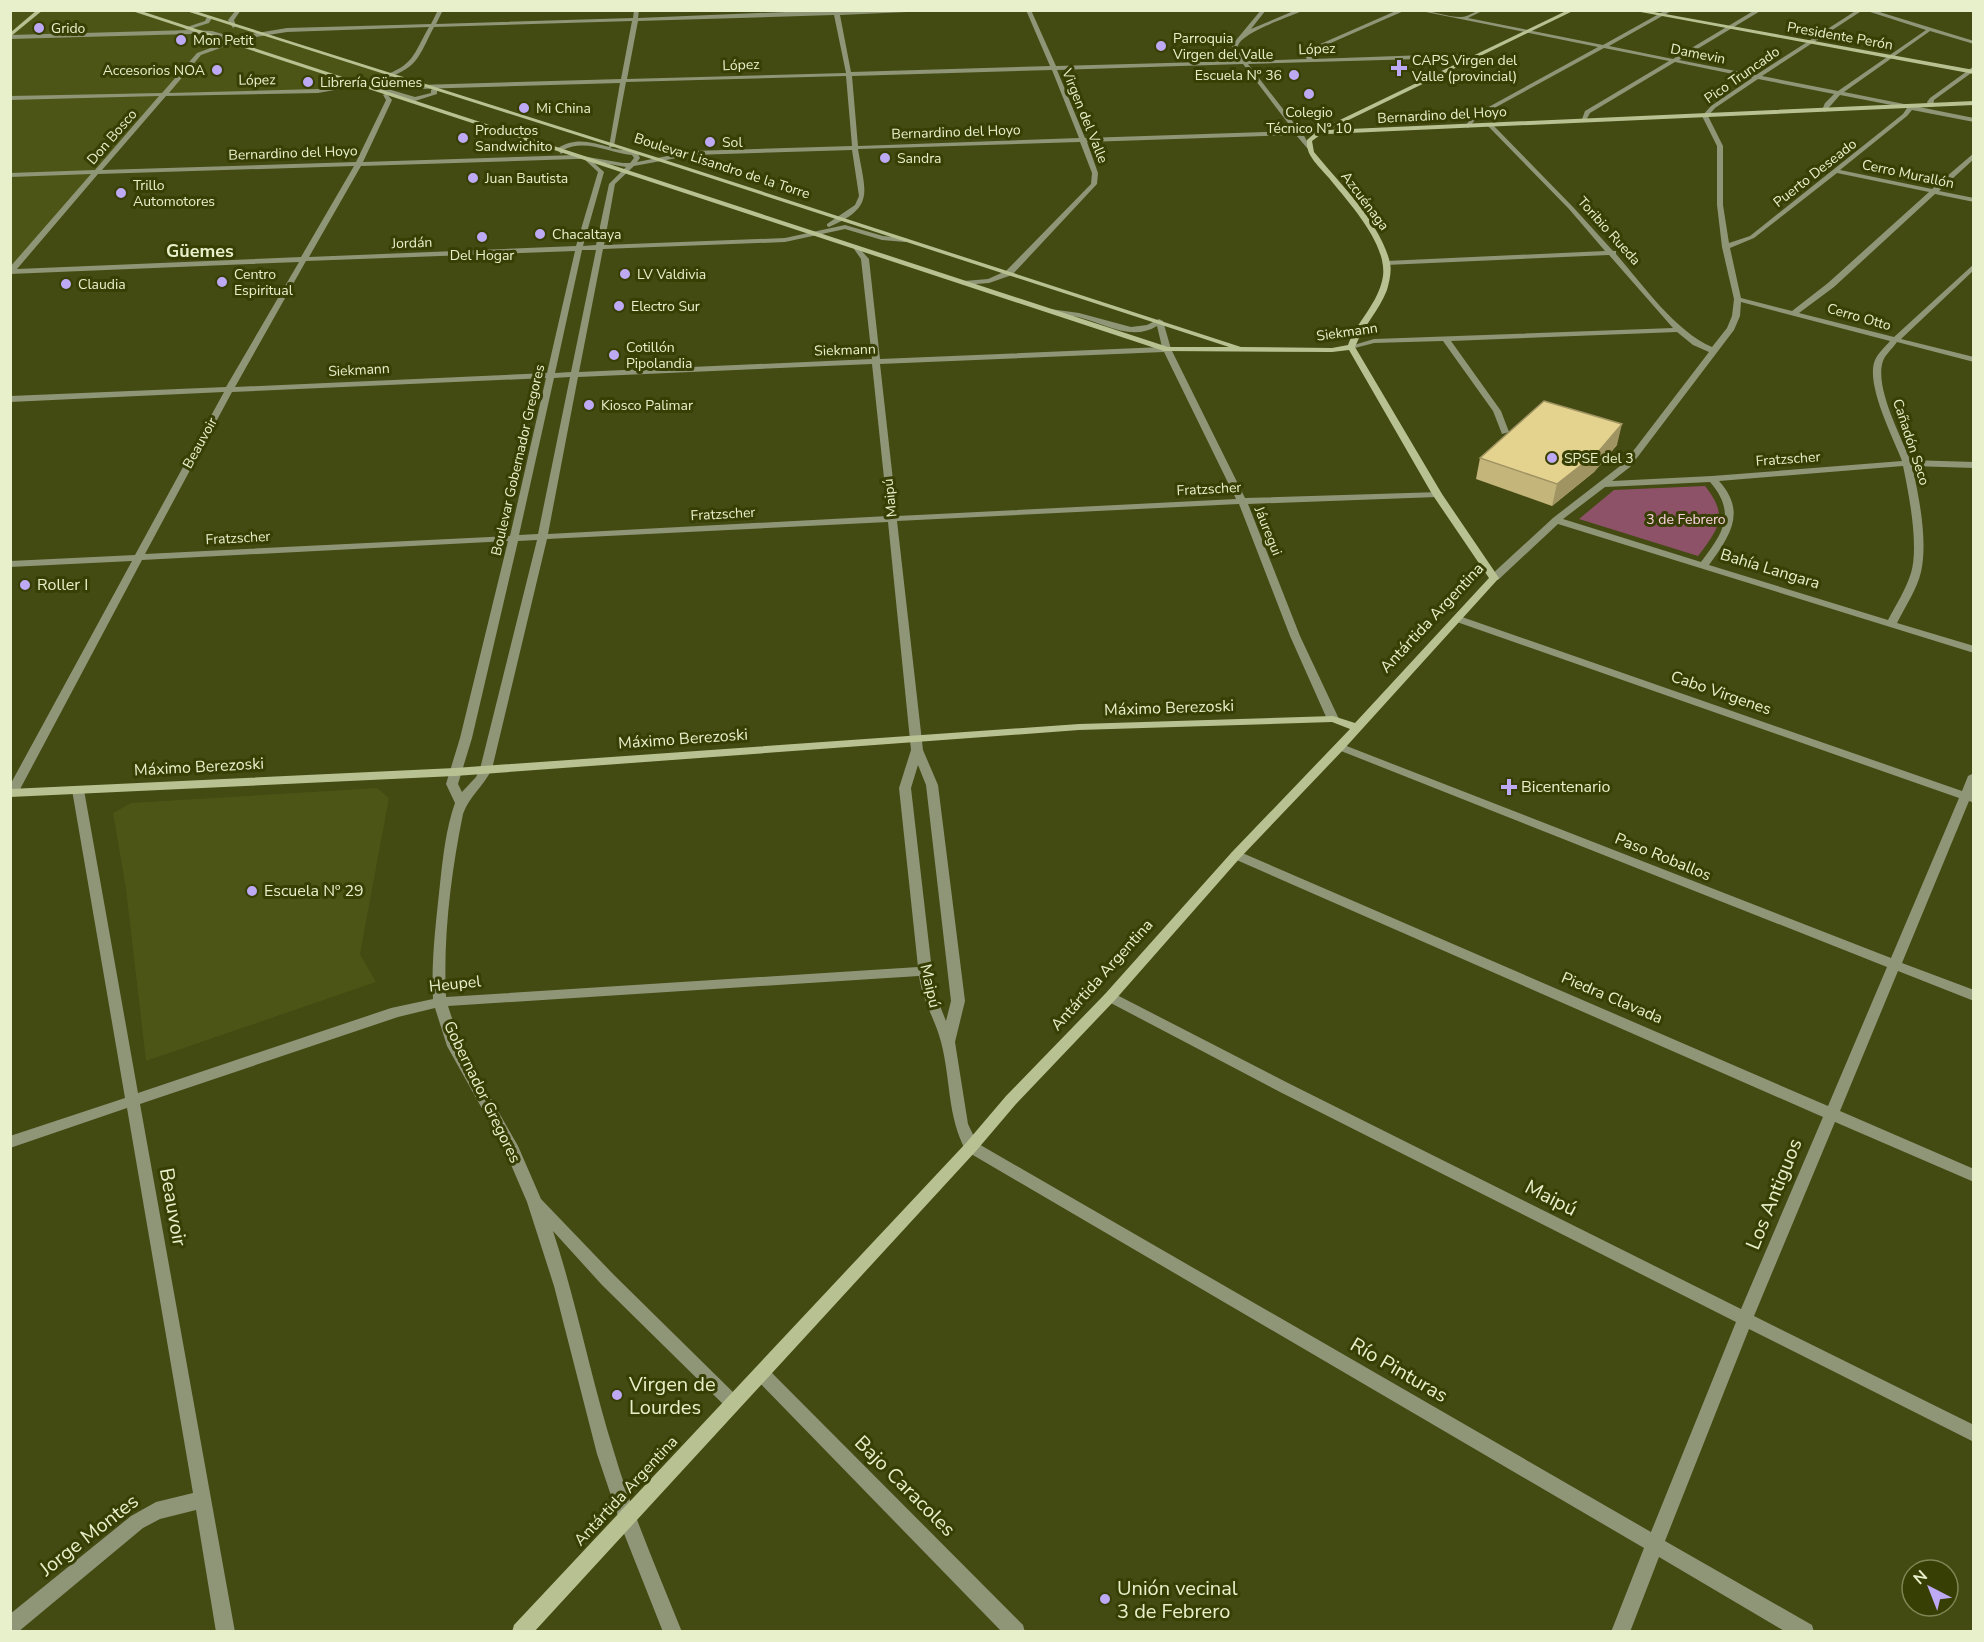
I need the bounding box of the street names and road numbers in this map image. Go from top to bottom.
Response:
street label: Presidente Perón [1786,17,1894,55]
street label: López [1298,39,1337,59]
street label: Damevin [1669,39,1727,69]
street label: Pico Truncado [1701,42,1784,108]
street label: López [722,55,761,75]
street label: Virgen del Valle [1057,65,1113,166]
street label: López [238,70,276,90]
street label: Bernardino del Hoyo [1377,102,1507,128]
street label: Don Bosco [83,105,142,169]
street label: Bernardino del Hoyo [891,120,1021,144]
street label: Boulevar Lisandro de la Torre [632,129,812,203]
street label: Puerto Deseado [1769,134,1861,212]
street label: Bernardino del Hoyo [228,141,358,165]
street label: Cerro Murallón [1860,155,1956,193]
street label: Azcuénaga [1337,168,1393,234]
street label: Toribio Rueda [1573,193,1645,269]
street label: Jordán [390,233,433,253]
street label: Cerro Otto [1825,299,1893,335]
street label: Siekmann [1315,318,1379,346]
street label: Siekmann [814,339,876,361]
street label: Siekmann [328,359,390,381]
street label: Boulevar Gobernador Gregores [487,362,549,558]
street label: Cañadón Seco [1888,396,1934,488]
street label: Beauvoir [178,414,222,472]
street label: Fratzscher [1755,447,1821,471]
street label: Maipú [879,478,901,518]
street label: Fratzscher [1176,478,1242,500]
street label: Fratzscher [690,503,756,525]
street label: Jáuregui [1249,503,1286,558]
street label: Fratzscher [205,527,271,549]
street label: Bahía Langara [1718,543,1822,595]
street label: Antártida Argentina [1375,558,1489,678]
street label: Cabo Virgenes [1668,666,1774,720]
street label: Máximo Berezoski [1104,695,1234,721]
street label: Máximo Berezoski [617,723,749,755]
street label: Máximo Berezoski [134,753,264,781]
street label: Paso Roballos [1612,828,1714,886]
street label: Antártida Argentina [1046,914,1158,1036]
street label: Maipú [914,962,946,1010]
street label: Piedra Clavada [1558,967,1666,1029]
street label: Heupel [428,970,482,998]
street label: Gobernador Gregores [438,1017,526,1167]
street label: Los Antiguos [1739,1134,1809,1254]
street label: Beauvoir [153,1166,193,1248]
street label: Maipú [1520,1173,1582,1223]
street label: Río Pinturas [1345,1331,1453,1409]
street label: Bajo Caracoles [849,1430,961,1542]
street label: Antártida Argentina [569,1431,683,1551]
street label: Jorge Montes [33,1488,144,1583]

